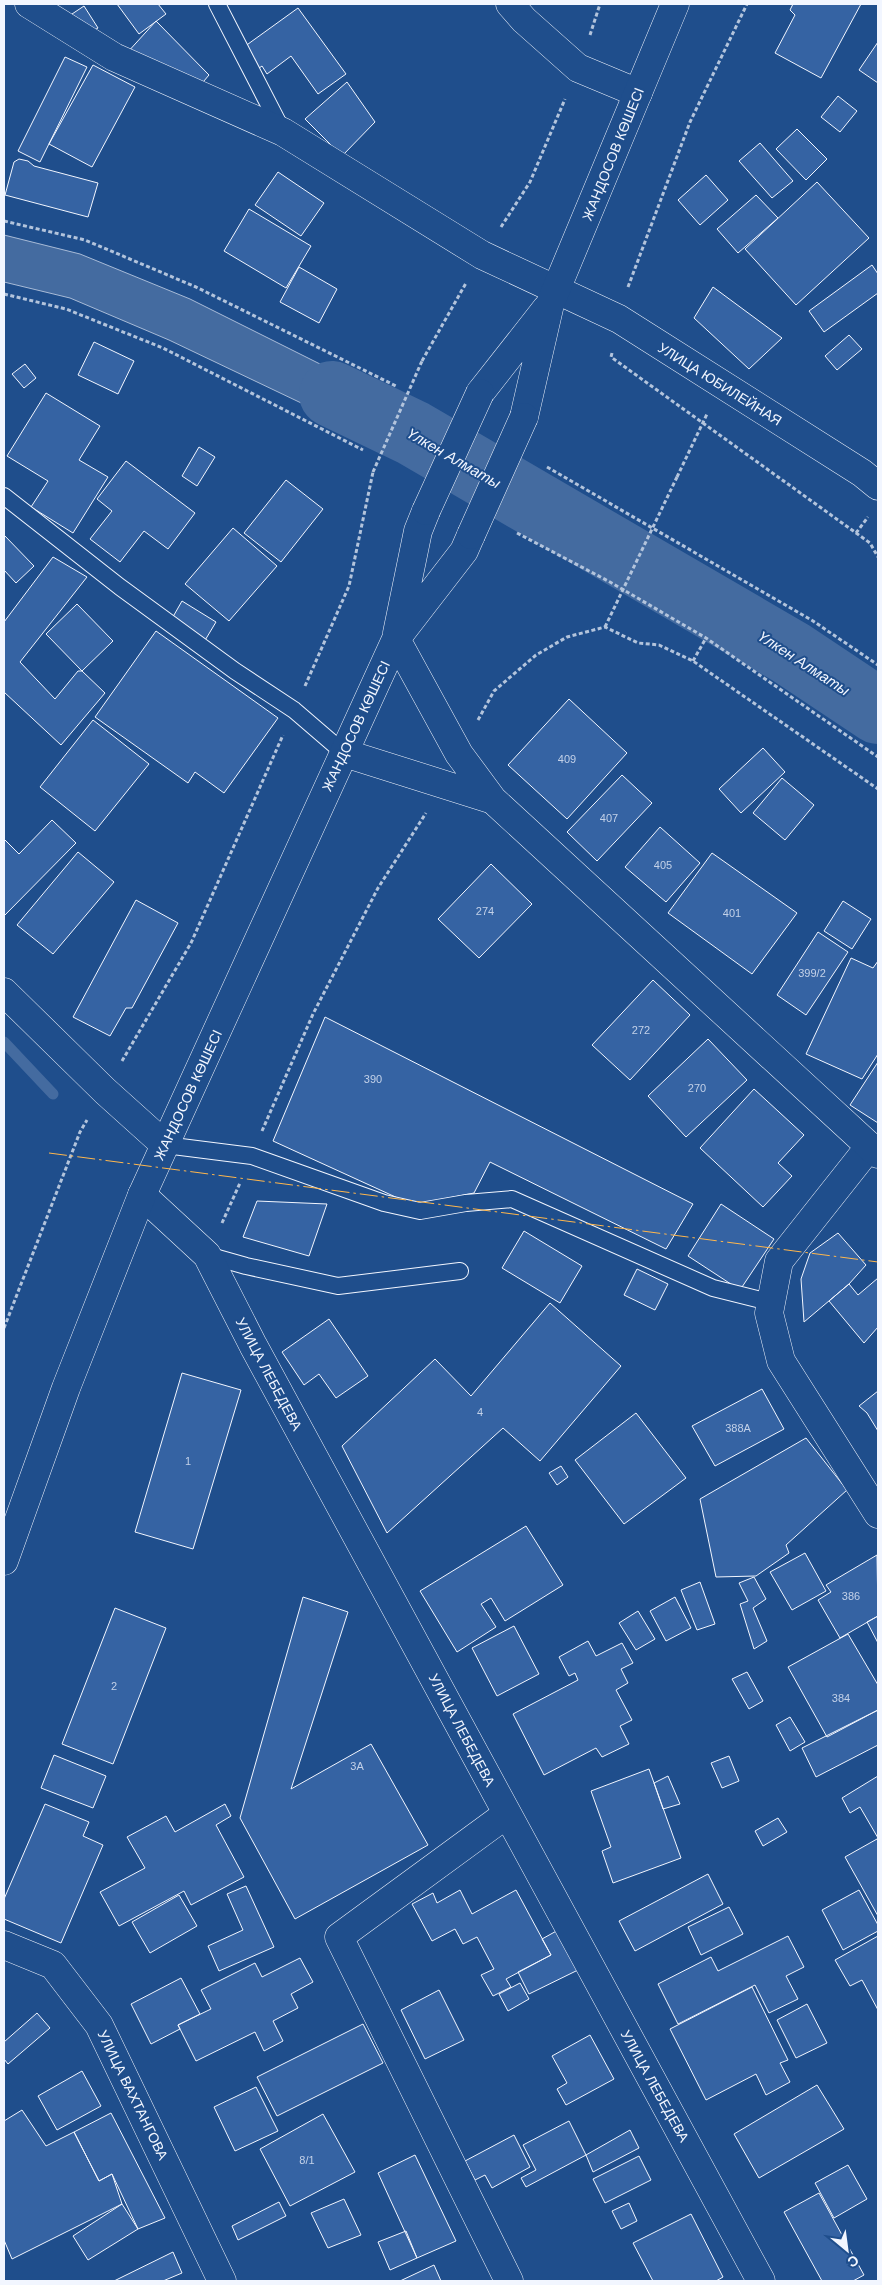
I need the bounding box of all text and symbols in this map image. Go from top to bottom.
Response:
street label: ЖАНДОСОВ КӨШЕСІ [579,85,647,223]
street label: УЛИЦА ЮБИЛЕЙНАЯ [655,339,785,429]
water label: Үлкен Алматы [404,424,504,492]
water label: Үлкен Алматы [755,627,853,699]
street label: ЖАНДОСОВ КӨШЕСІ [319,658,393,794]
house number: 409 [558,753,576,765]
house number: 407 [600,812,618,824]
house number: 405 [654,859,672,871]
house number: 274 [476,905,494,917]
house number: 401 [723,907,741,919]
house number: 399/2 [798,967,826,979]
house number: 272 [632,1024,650,1036]
street label: ЖАНДОСОВ КӨШЕСІ [151,1027,225,1163]
house number: 390 [364,1073,382,1085]
house number: 270 [688,1082,706,1094]
street label: УЛИЦА ЛЕБЕДЕВА [233,1315,306,1434]
house number: 4 [477,1406,483,1418]
house number: 388А [725,1422,752,1434]
house number: 1 [185,1455,191,1467]
house number: 386 [842,1590,860,1602]
street label: УЛИЦА ЛЕБЕДЕВА [426,1671,499,1790]
house number: 2 [111,1680,117,1692]
house number: 384 [832,1692,850,1704]
house number: 3А [350,1760,364,1772]
street label: УЛИЦА ЛЕБЕДЕВА [618,2027,693,2145]
street label: УЛИЦА ВАХТАНГОВА [95,2028,172,2163]
house number: 8/1 [299,2154,315,2166]
north arrow [822,2225,872,2275]
text: С [845,2252,862,2271]

